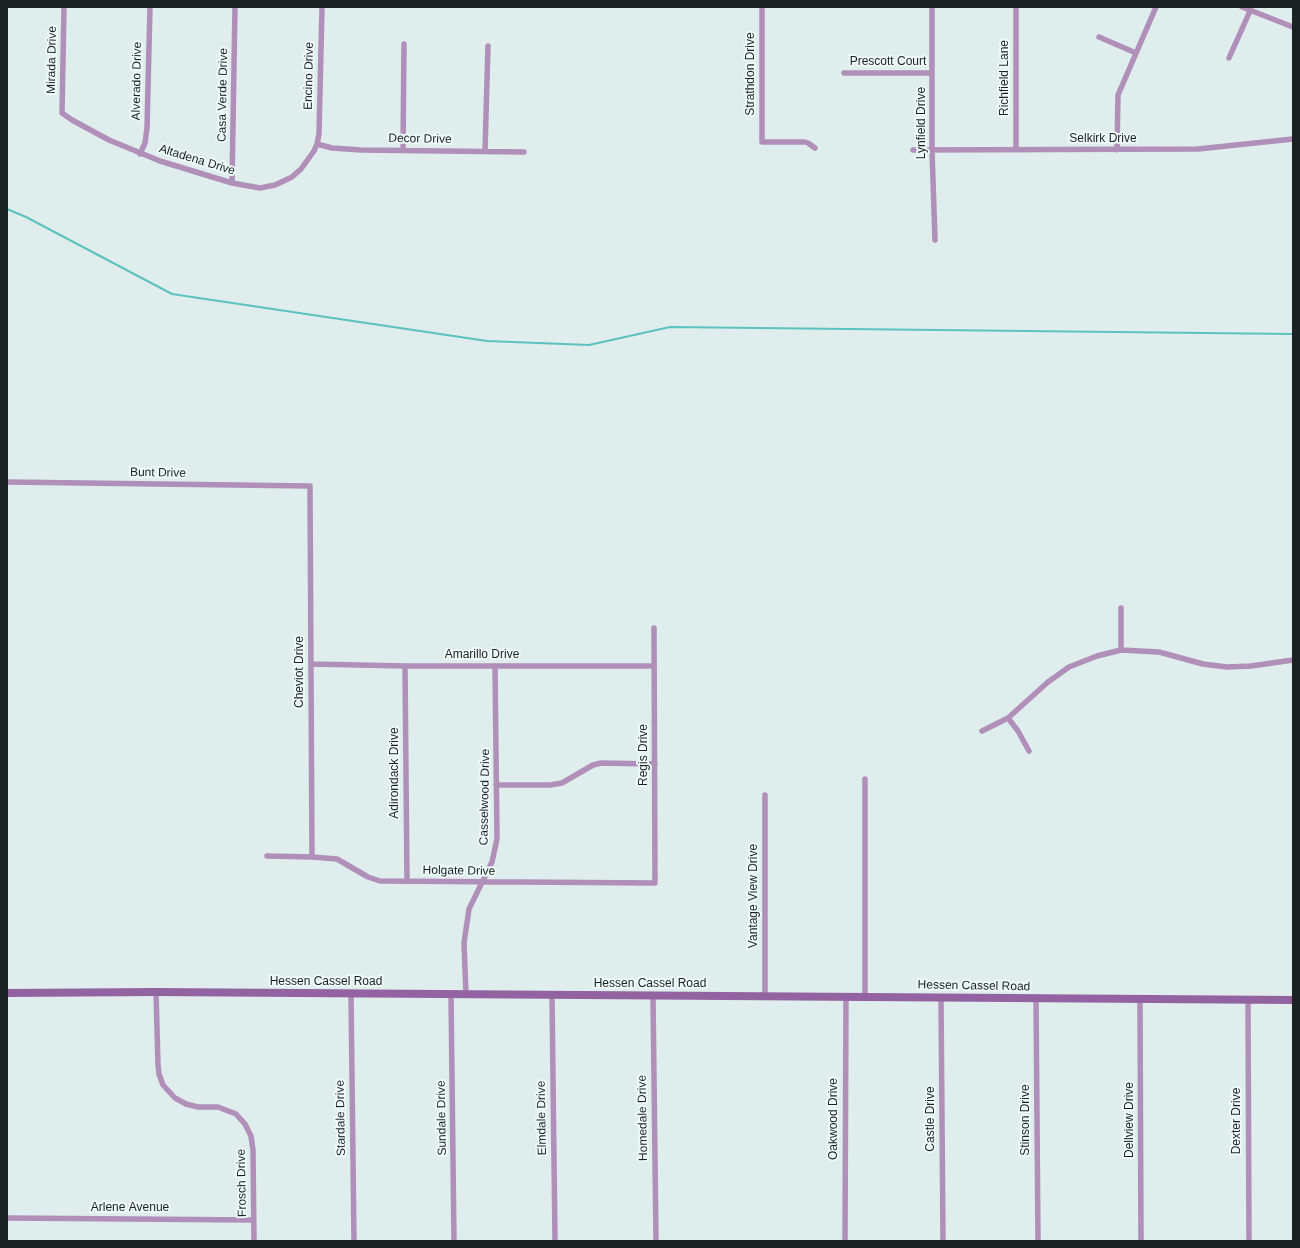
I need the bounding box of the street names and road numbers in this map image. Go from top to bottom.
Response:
street label: Mirada Drive [44,26,60,94]
street label: Strathdon Drive [744,32,758,116]
street label: Richfield Lane [998,40,1012,116]
street label: Alverado Drive [129,42,145,120]
street label: Encino Drive [301,42,317,110]
street label: Casa Verde Drive [215,48,231,142]
street label: Prescott Court [850,55,926,69]
street label: Lynfield Drive [915,87,929,159]
street label: Decor Drive [388,131,452,147]
street label: Selkirk Drive [1069,132,1137,146]
street label: Altadena Drive [157,142,237,178]
street label: Bunt Drive [130,465,186,481]
street label: Cheviot Drive [293,636,307,708]
street label: Amarillo Drive [445,648,519,662]
street label: Regis Drive [637,724,651,786]
street label: Adirondack Drive [388,727,402,819]
street label: Casselwood Drive [477,749,493,845]
street label: Vantage View Drive [747,844,761,948]
street label: Holgate Drive [423,863,495,879]
street label: Hessen Cassel Road [270,975,382,989]
street label: Hessen Cassel Road [594,977,706,991]
street label: Hessen Cassel Road [918,978,1030,994]
street label: Homedale Drive [635,1075,651,1161]
street label: Oakwood Drive [827,1078,841,1160]
street label: Stardale Drive [333,1080,349,1156]
street label: Sundale Drive [434,1080,450,1156]
street label: Elmdale Drive [534,1081,550,1155]
street label: Dellview Drive [1123,1082,1137,1158]
street label: Stinson Drive [1019,1084,1033,1156]
street label: Castle Drive [924,1086,938,1152]
street label: Dexter Drive [1230,1088,1244,1154]
street label: Frosch Drive [234,1149,250,1217]
street label: Arlene Avenue [91,1201,169,1215]

